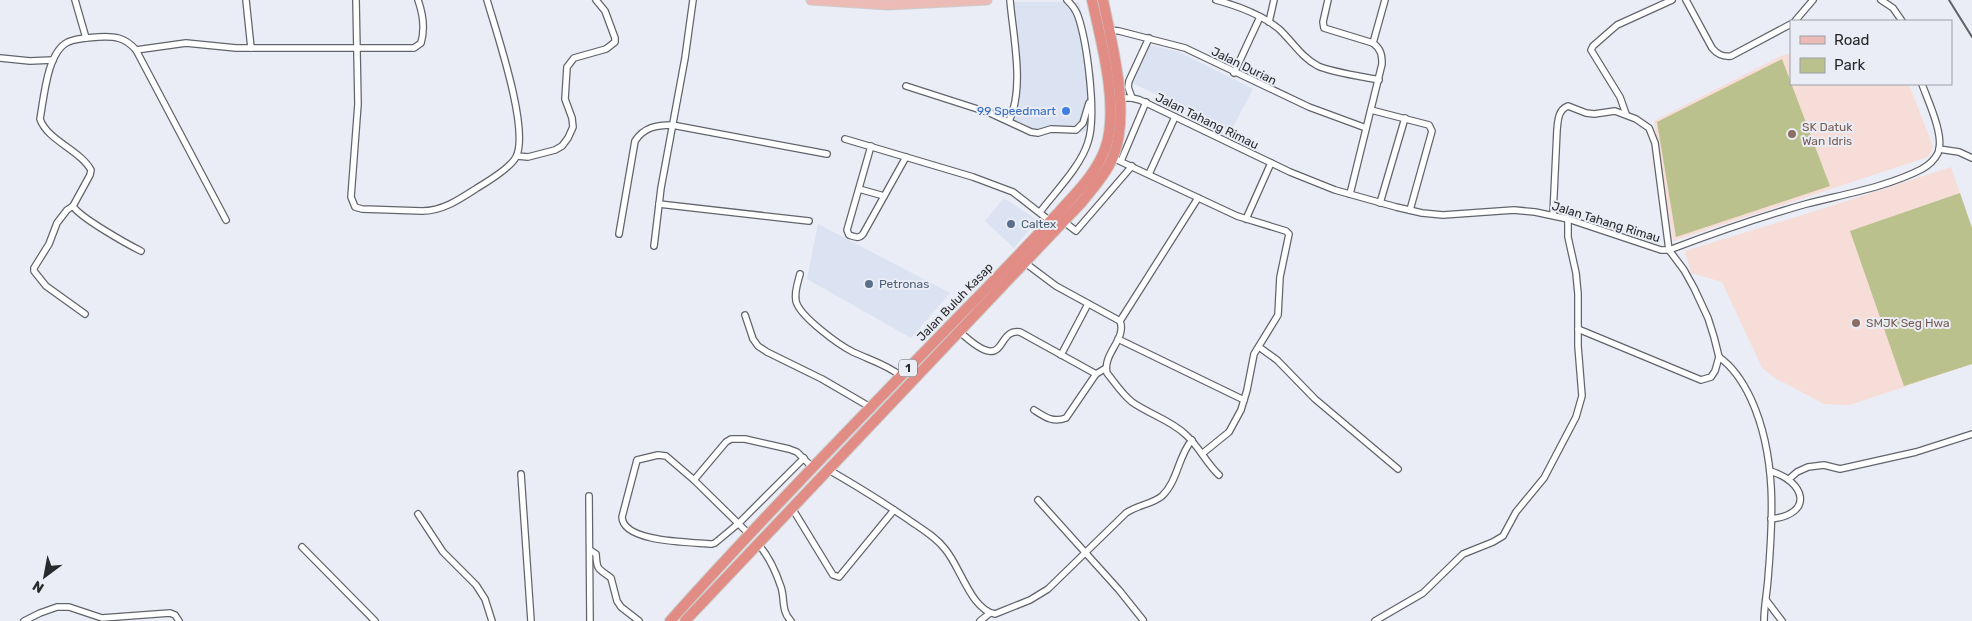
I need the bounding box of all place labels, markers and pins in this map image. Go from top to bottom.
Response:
place label: 99 Speedmart [977,104,1056,118]
marker: 99 Speedmart [1060,105,1072,117]
place label: SK Datuk Wan Idris [1802,120,1853,148]
marker: SK Datuk Wan Idris [1786,128,1798,140]
place label: Caltex [1021,217,1057,231]
marker: Caltex [1005,218,1017,230]
place label: Petronas [879,277,929,291]
marker: Petronas [863,278,875,290]
place label: SMJK Seg Hwa [1866,316,1950,330]
marker: SMJK Seg Hwa [1850,317,1862,329]

